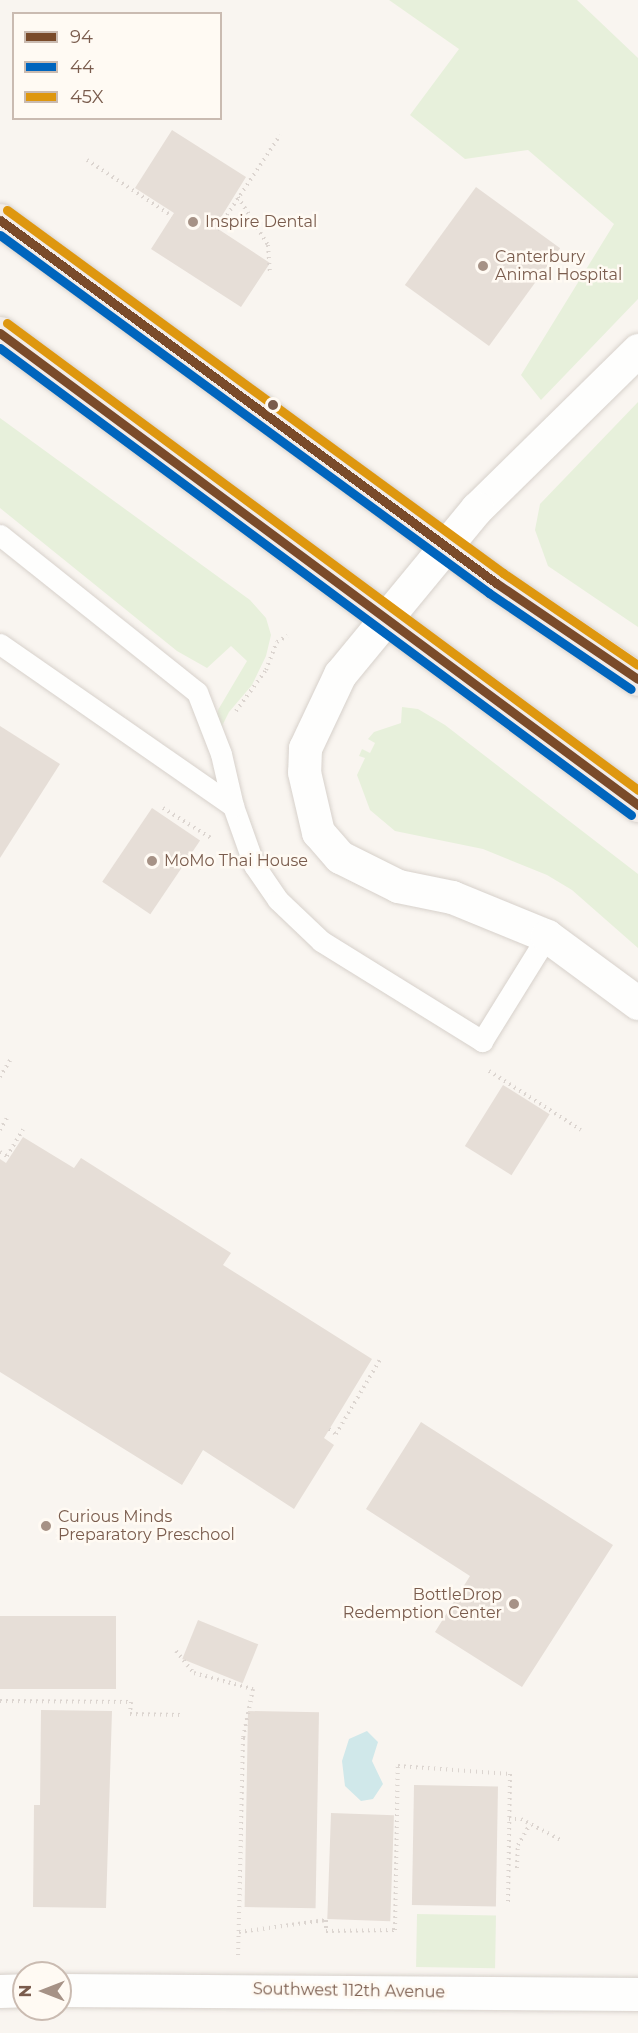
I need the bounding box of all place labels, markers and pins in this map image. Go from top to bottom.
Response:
place label: Inspire Dental [205,212,317,232]
marker: Inspire Dental [186,215,200,229]
place label: Canterbury Animal Hospital [495,247,622,285]
marker: Canterbury Animal Hospital [476,259,490,273]
unlabelled marker [267,399,279,411]
place label: MoMo Thai House [164,851,308,871]
marker: MoMo Thai House [145,854,159,868]
place label: Curious Minds Preparatory Preschool [58,1507,235,1545]
marker: Curious Minds Preparatory Preschool [39,1519,53,1533]
place label: BottleDrop Redemption Center [343,1585,502,1623]
marker: BottleDrop Redemption Center [507,1597,521,1611]

